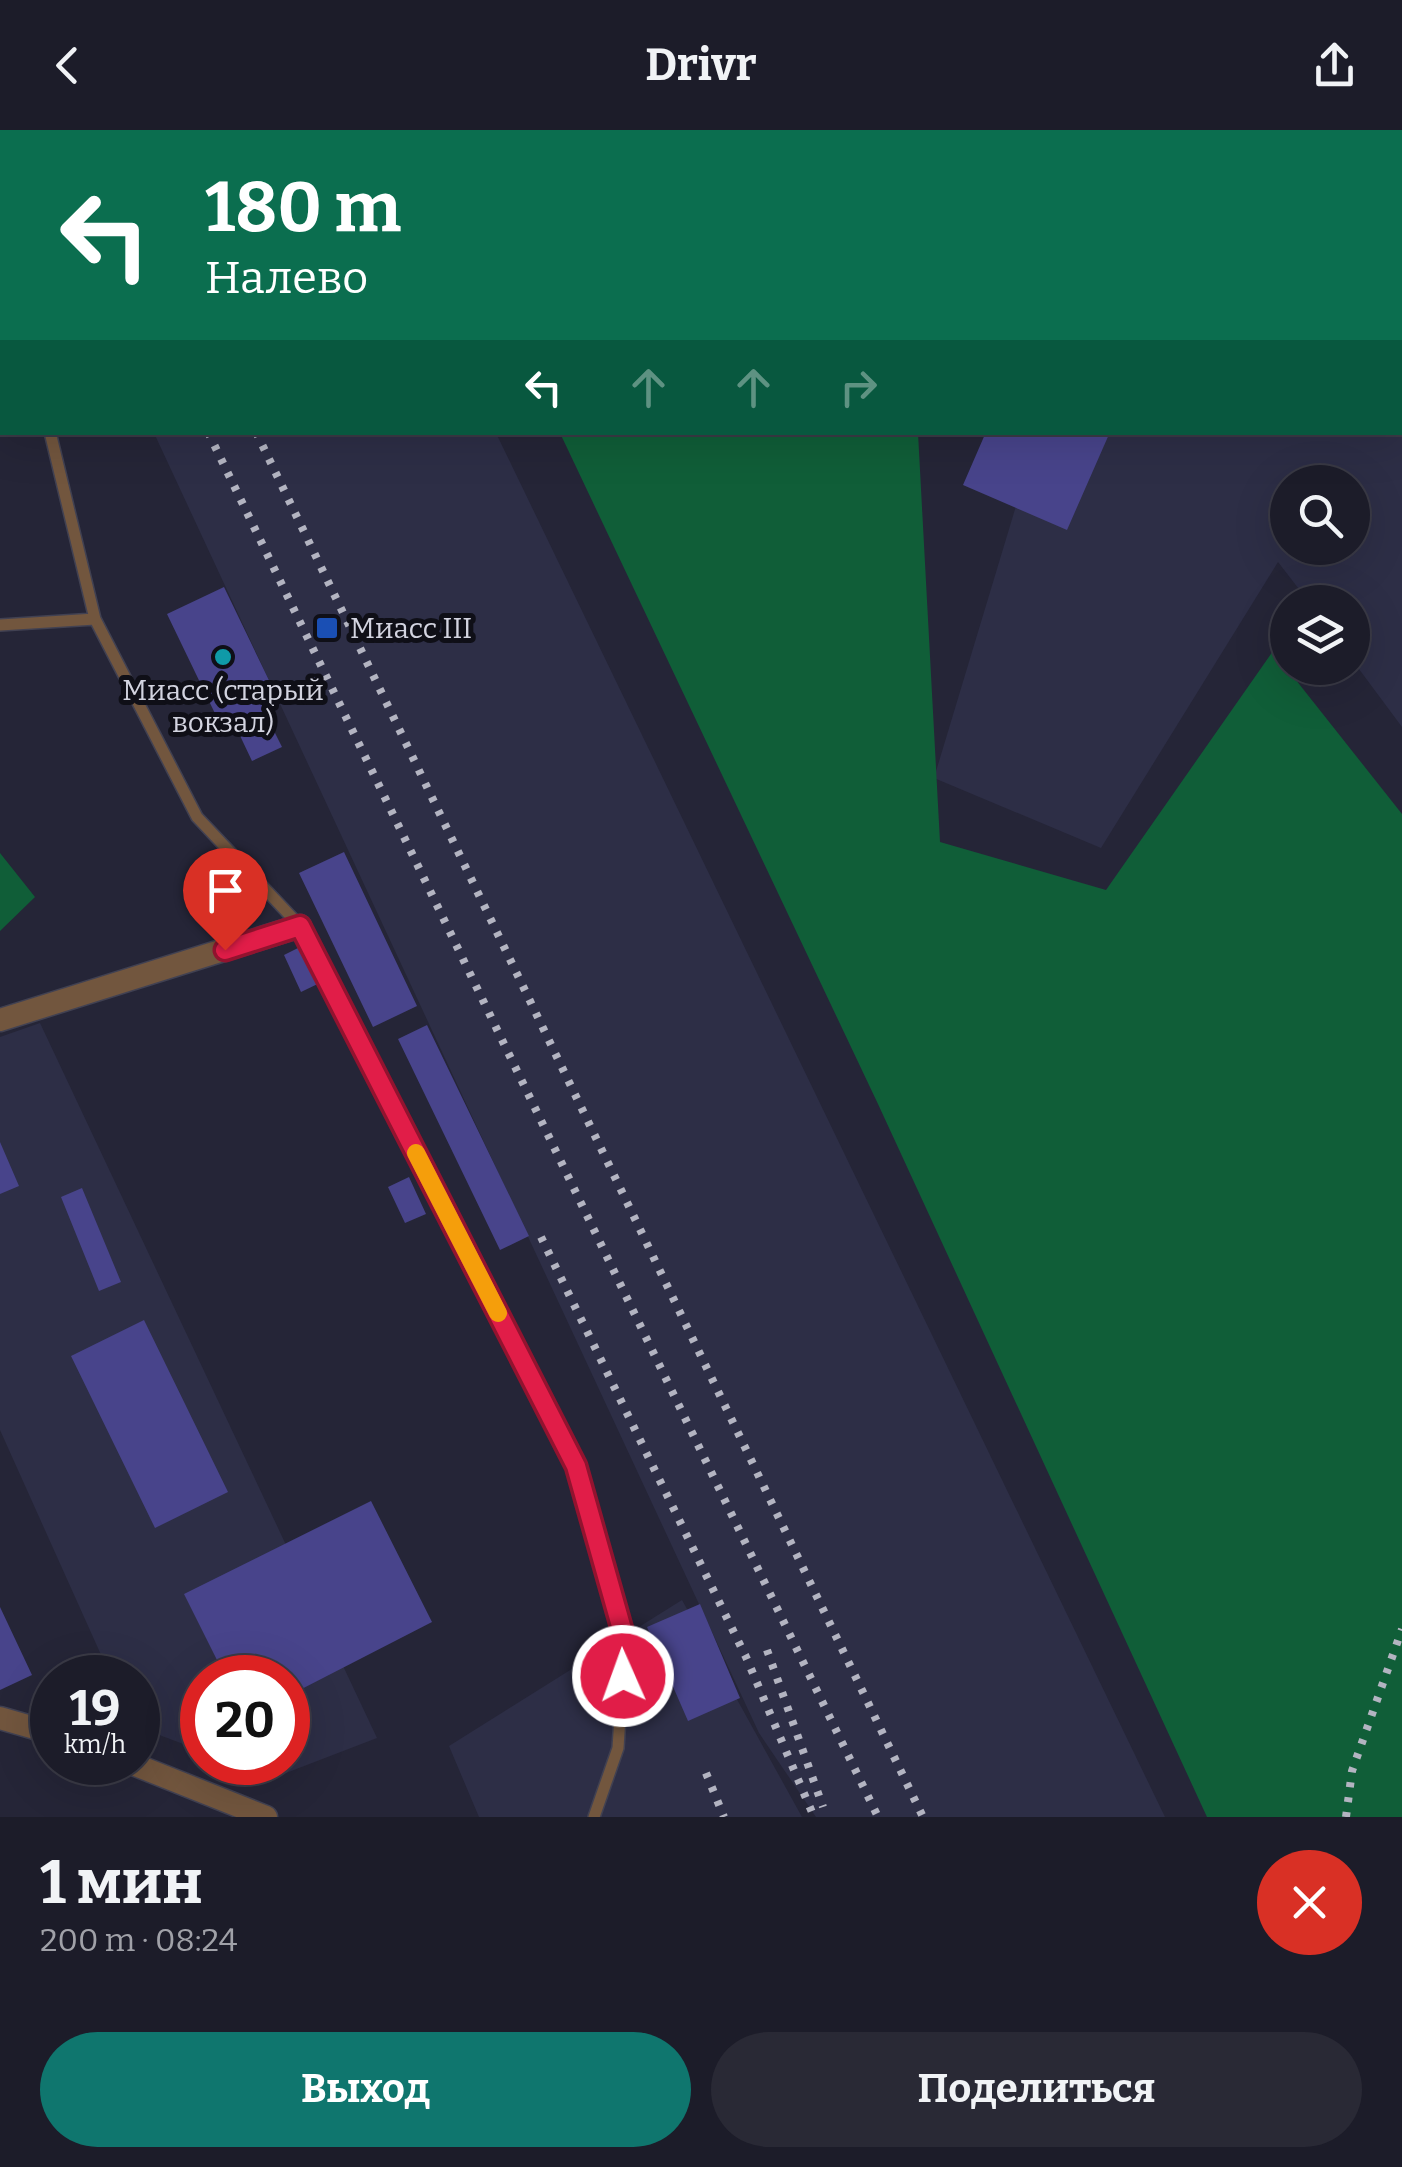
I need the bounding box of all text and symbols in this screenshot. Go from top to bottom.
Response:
icon: back [40,38,95,93]
text: Drivr [645,38,757,92]
icon: share [1307,38,1362,93]
text: 180 m [205,166,401,250]
icon: left [40,170,170,300]
text: Налево [205,251,368,305]
icon: left [516,360,571,415]
icon: ahead [621,360,676,415]
icon: ahead [726,360,781,415]
icon: right [831,360,886,415]
map controls [1270,465,1370,685]
button: search [1270,465,1370,565]
button: layers [1270,585,1370,685]
place label: Миасс III [350,612,472,645]
marker: Миасс III [314,615,340,641]
marker: Миасс (старый вокзал) [212,646,234,668]
place label: Миасс (старый вокзал) [122,674,324,739]
pin [183,848,268,951]
icon: arrive [198,863,253,918]
position arrow [571,1624,675,1728]
speed limit sign: 20 [180,1655,310,1785]
text: 19 [69,1678,121,1738]
text: km/h [64,1730,126,1760]
text: 1 мин [40,1847,202,1919]
button: close [1257,1850,1362,1955]
text: 200 m · 08:24 [40,1921,238,1959]
button: Выход [40,2032,691,2147]
button: Поделиться [711,2032,1362,2147]

